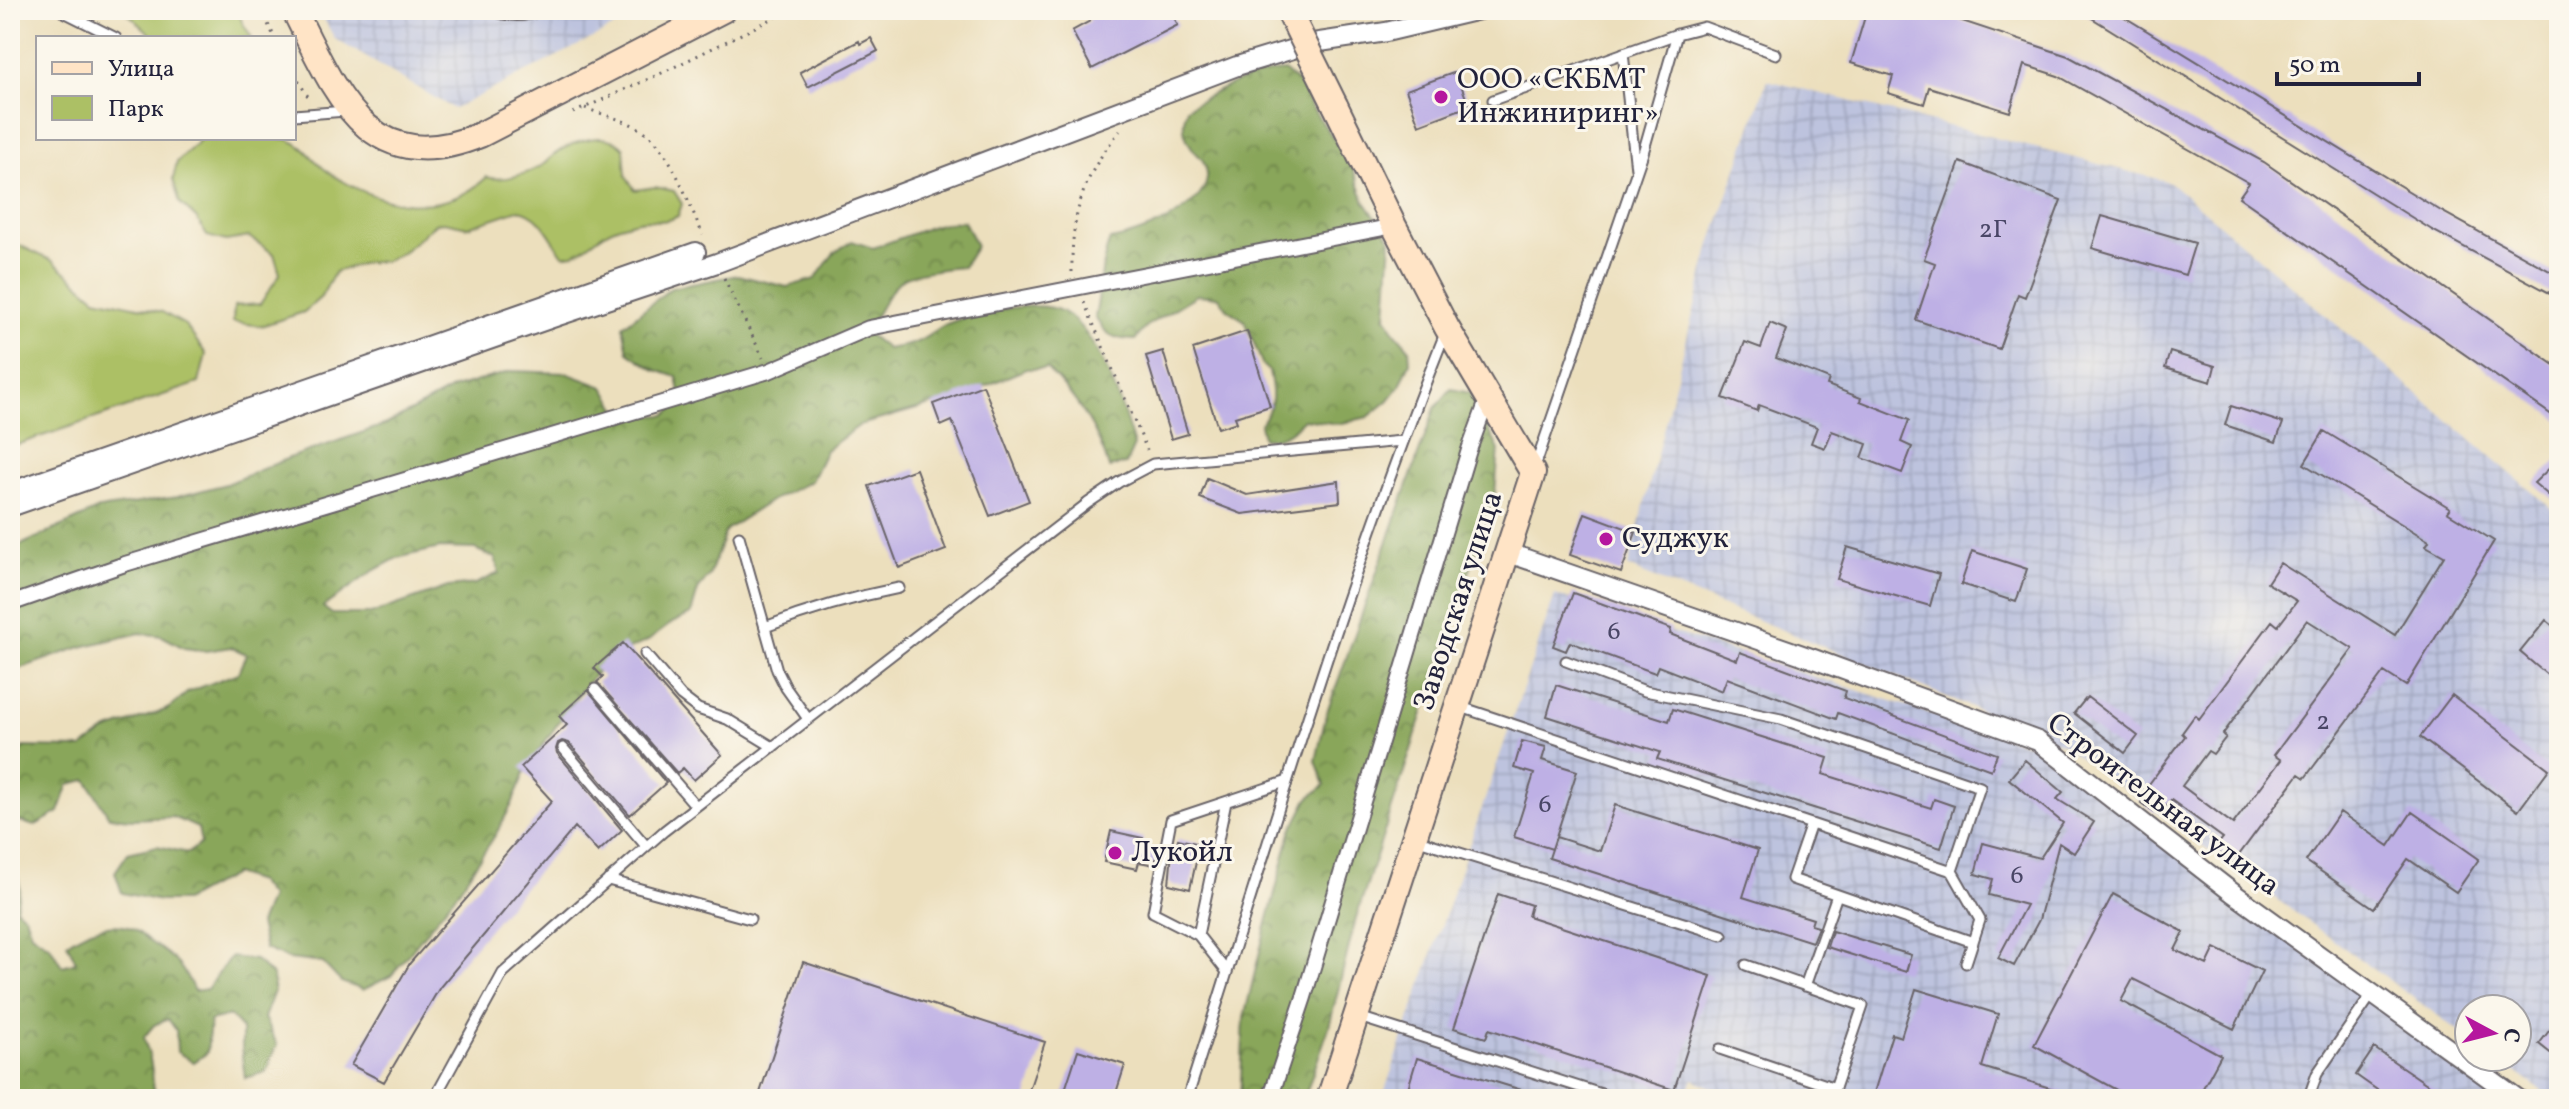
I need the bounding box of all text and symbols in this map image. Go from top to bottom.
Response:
legend [36,36,296,140]
scale bar [2277,36,2419,86]
text: 50 m [2289,49,2341,83]
text: Улица [108,53,175,87]
place label: ООО «СКБМТ Инжиниринг» [1457,59,1659,135]
marker: ООО «СКБМТ Инжиниринг» [1432,88,1450,106]
text: Парк [108,93,164,127]
house number: 2Г [1979,212,2007,248]
street label: Заводская улица [1404,486,1514,716]
place label: Суджук [1622,518,1729,560]
marker: Суджук [1597,530,1615,548]
house number: 6 [1607,614,1621,650]
street label: Строительная улица [2038,703,2288,907]
house number: 2 [2316,704,2330,740]
house number: 6 [1538,787,1552,823]
place label: Лукойл [1131,832,1233,874]
marker: Лукойл [1106,844,1124,862]
house number: 6 [2010,858,2024,894]
north arrow [2453,993,2533,1073]
text: С [2494,1026,2527,1044]

